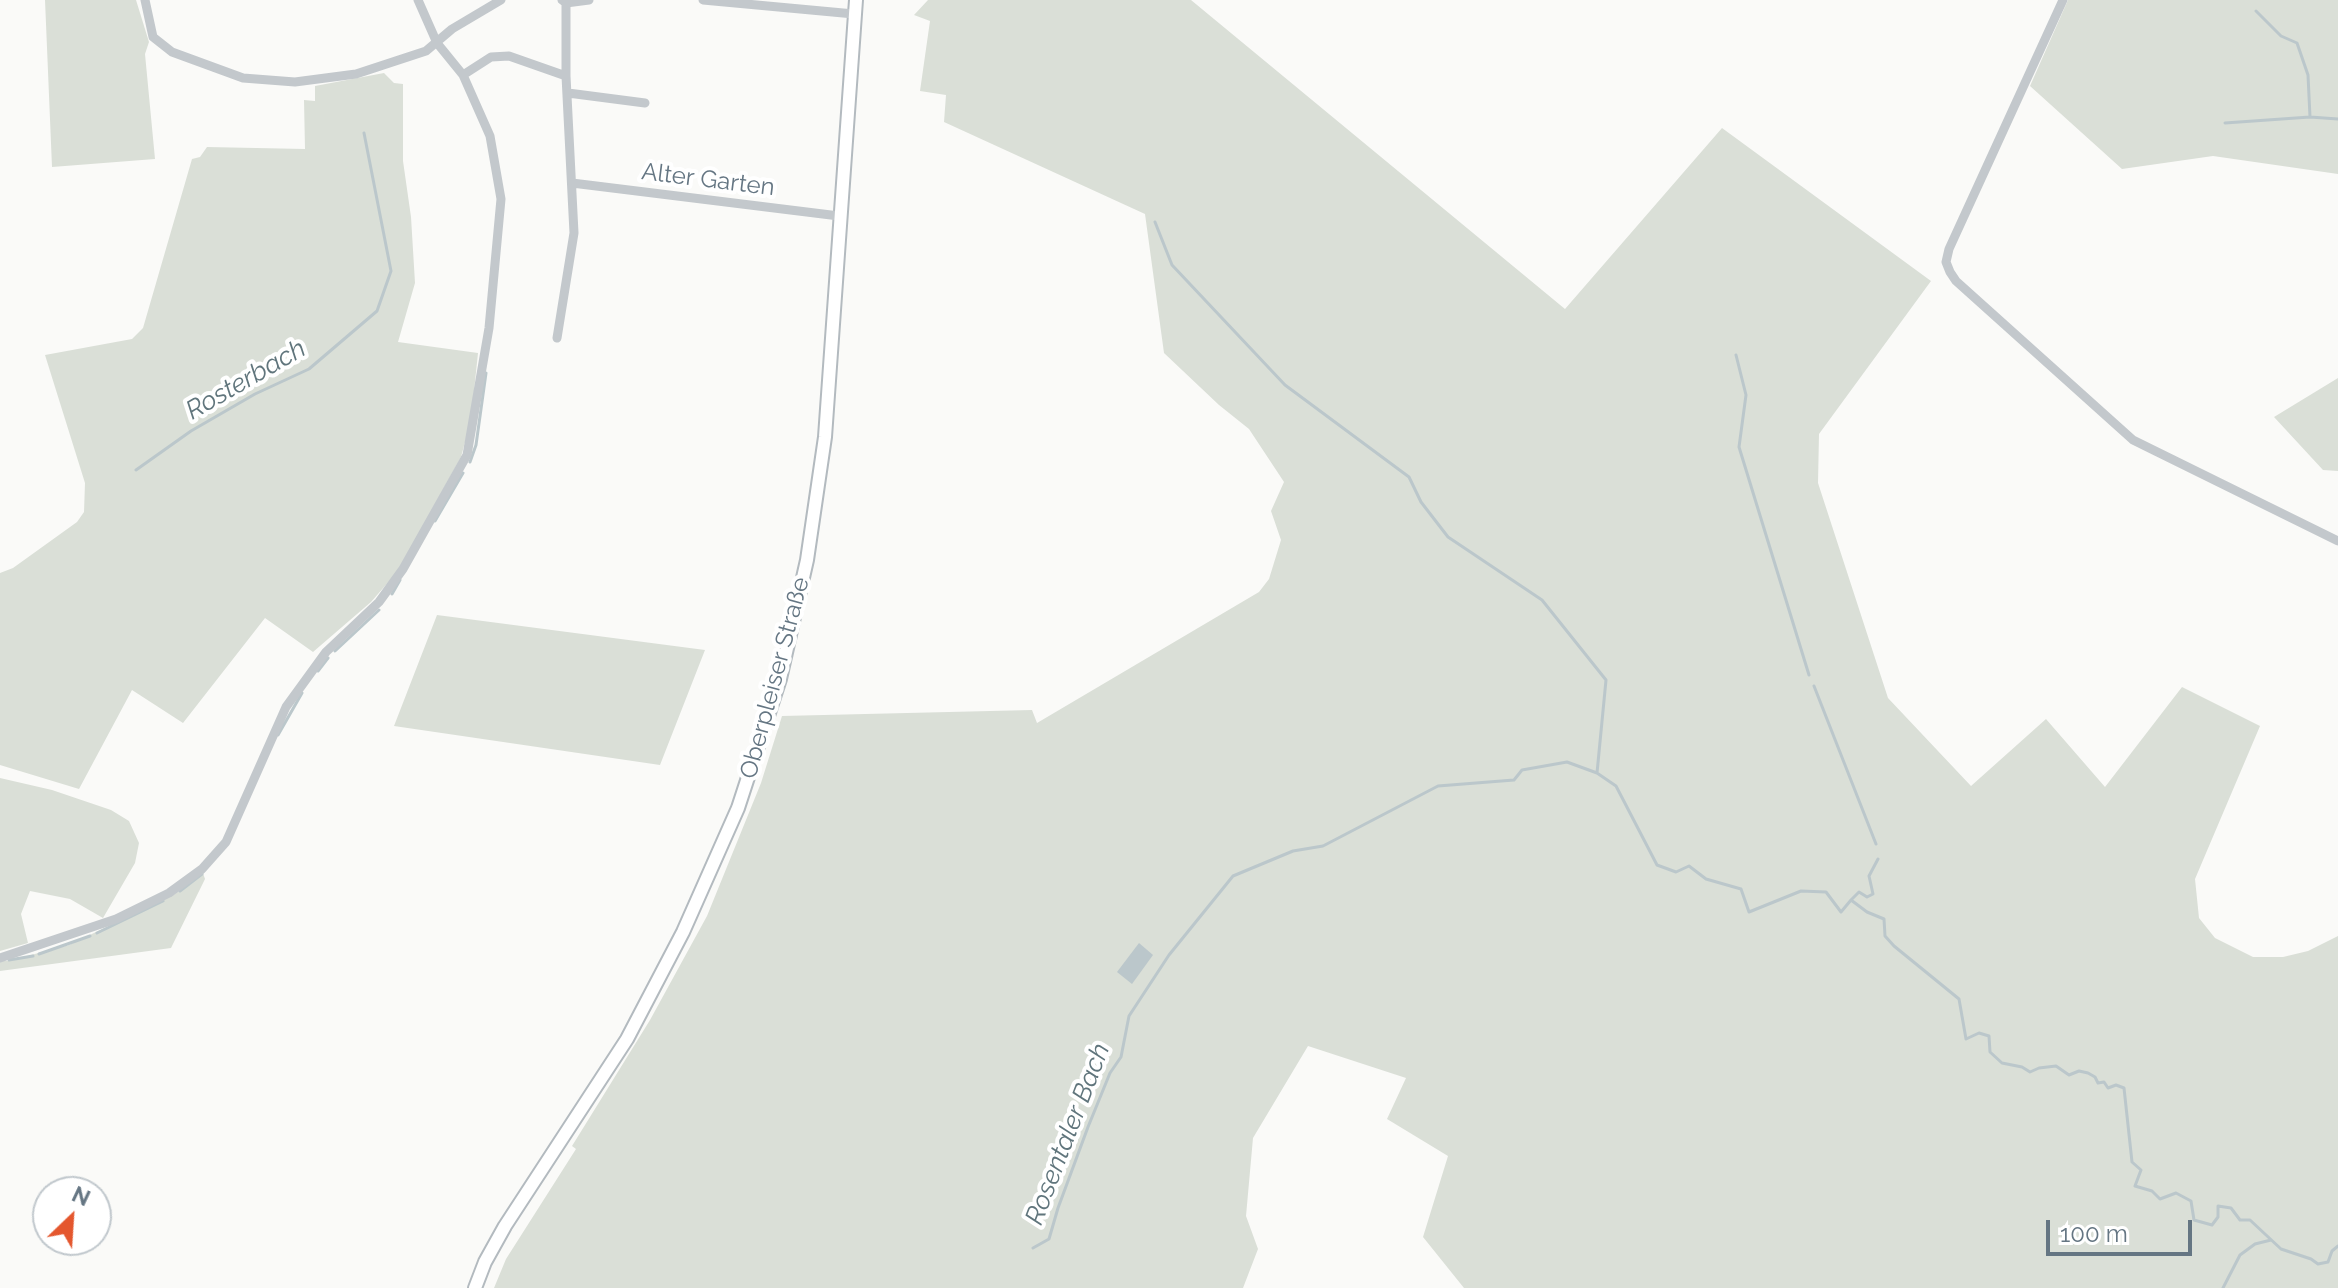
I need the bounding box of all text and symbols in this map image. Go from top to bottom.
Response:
street label: Alter Garten [640,158,776,202]
water label: Rosterbach [181,333,311,427]
street label: Oberpleiser Straße [734,574,816,782]
water label: Rosentaler Bach [1019,1039,1117,1229]
north arrow [32,1176,112,1256]
text: N [68,1181,94,1211]
scale bar [2050,1204,2196,1254]
text: 100 m [2060,1219,2128,1248]

